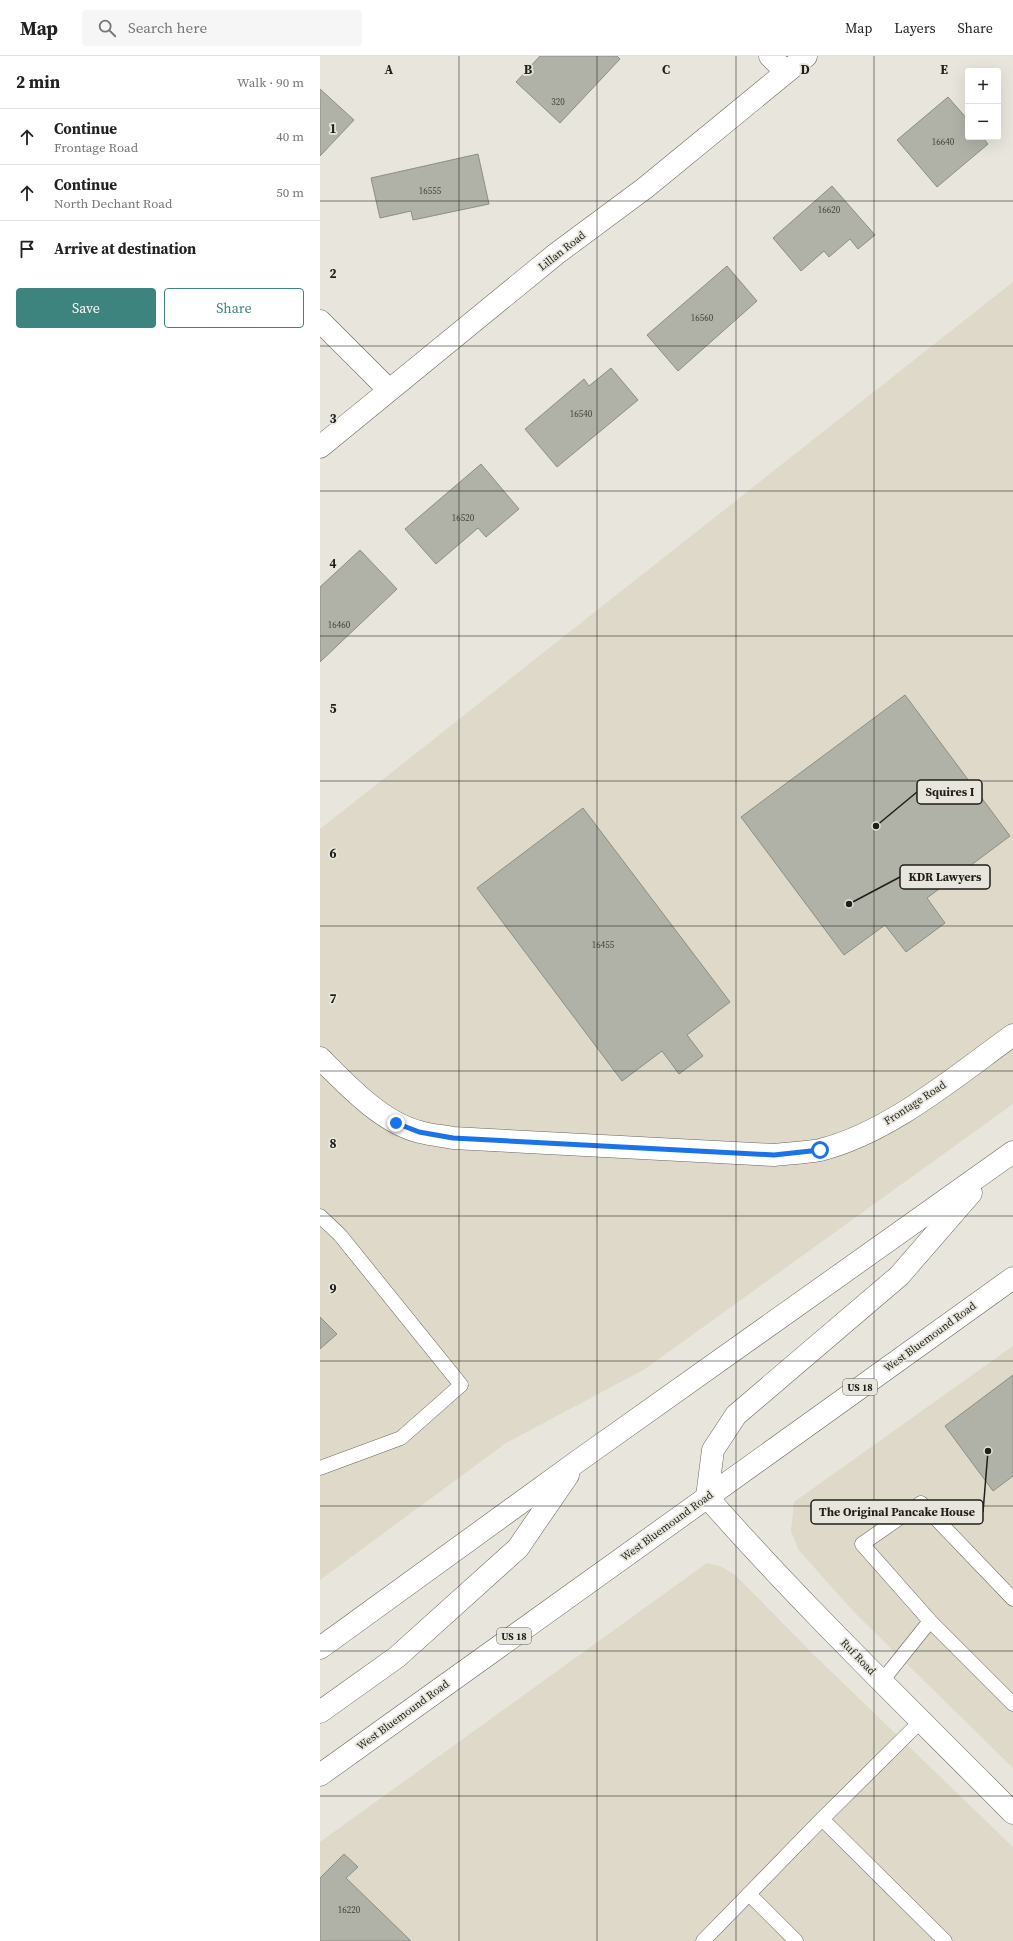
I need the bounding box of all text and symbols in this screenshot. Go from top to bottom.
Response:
search box [82,10,362,46]
text: Map [20,15,58,41]
icon: search [96,17,118,39]
text: Search here [128,17,207,38]
text: Map [845,18,872,38]
text: Layers [894,18,936,38]
text: Share [958,18,993,38]
text: A [385,61,394,78]
text: B [524,61,533,78]
text: C [662,61,670,78]
text: D [800,61,810,78]
text: E [940,61,948,78]
map controls [965,68,1001,140]
button: + [965,68,1001,104]
text: 2 min [16,70,60,94]
text: Walk · 90 m [237,74,304,91]
house number: 320 [551,96,565,108]
button: − [965,104,1001,140]
text: Continue [54,118,117,139]
text: 1 [329,120,337,137]
icon: ahead [16,126,38,148]
text: 40 m [276,128,304,145]
house number: 16640 [932,136,955,148]
text: Frontage Road [54,139,138,156]
text: Continue [54,174,117,195]
icon: ahead [16,182,38,204]
text: 50 m [276,184,304,201]
house number: 16555 [419,185,442,197]
text: North Dechant Road [54,195,172,212]
house number: 16620 [818,204,841,216]
street label: Lillan Road [535,227,589,274]
icon: arrive [16,238,38,260]
text: Arrive at destination [54,238,196,259]
text: 2 [329,265,337,282]
button: Save [16,288,156,328]
button: Share [164,288,304,328]
house number: 16560 [691,312,714,324]
house number: 16540 [570,408,593,420]
text: 3 [329,410,337,427]
house number: 16520 [452,512,475,524]
text: 4 [329,555,337,572]
house number: 16460 [328,619,351,631]
text: 5 [329,700,337,717]
callout: Squires I [917,780,982,804]
text: Squires I [926,784,975,800]
text: 6 [329,845,337,862]
callout: KDR Lawyers [900,865,990,889]
text: KDR Lawyers [908,869,982,885]
house number: 16455 [592,939,615,951]
text: 7 [329,990,337,1007]
street label: Frontage Road [881,1077,950,1129]
route end [387,1114,405,1132]
text: 8 [329,1135,337,1152]
route start [811,1141,829,1159]
text: 9 [329,1280,337,1297]
street label: West Bluemound Road [881,1298,980,1376]
road number: US 18 [843,1379,877,1395]
street label: West Bluemound Road [618,1487,717,1565]
callout: The Original Pancake House [811,1500,983,1524]
text: The Original Pancake House [819,1504,975,1520]
road number: US 18 [497,1628,531,1644]
street label: Ruf Road [837,1636,879,1679]
street label: West Bluemound Road [354,1676,453,1754]
house number: 16220 [338,1904,361,1916]

